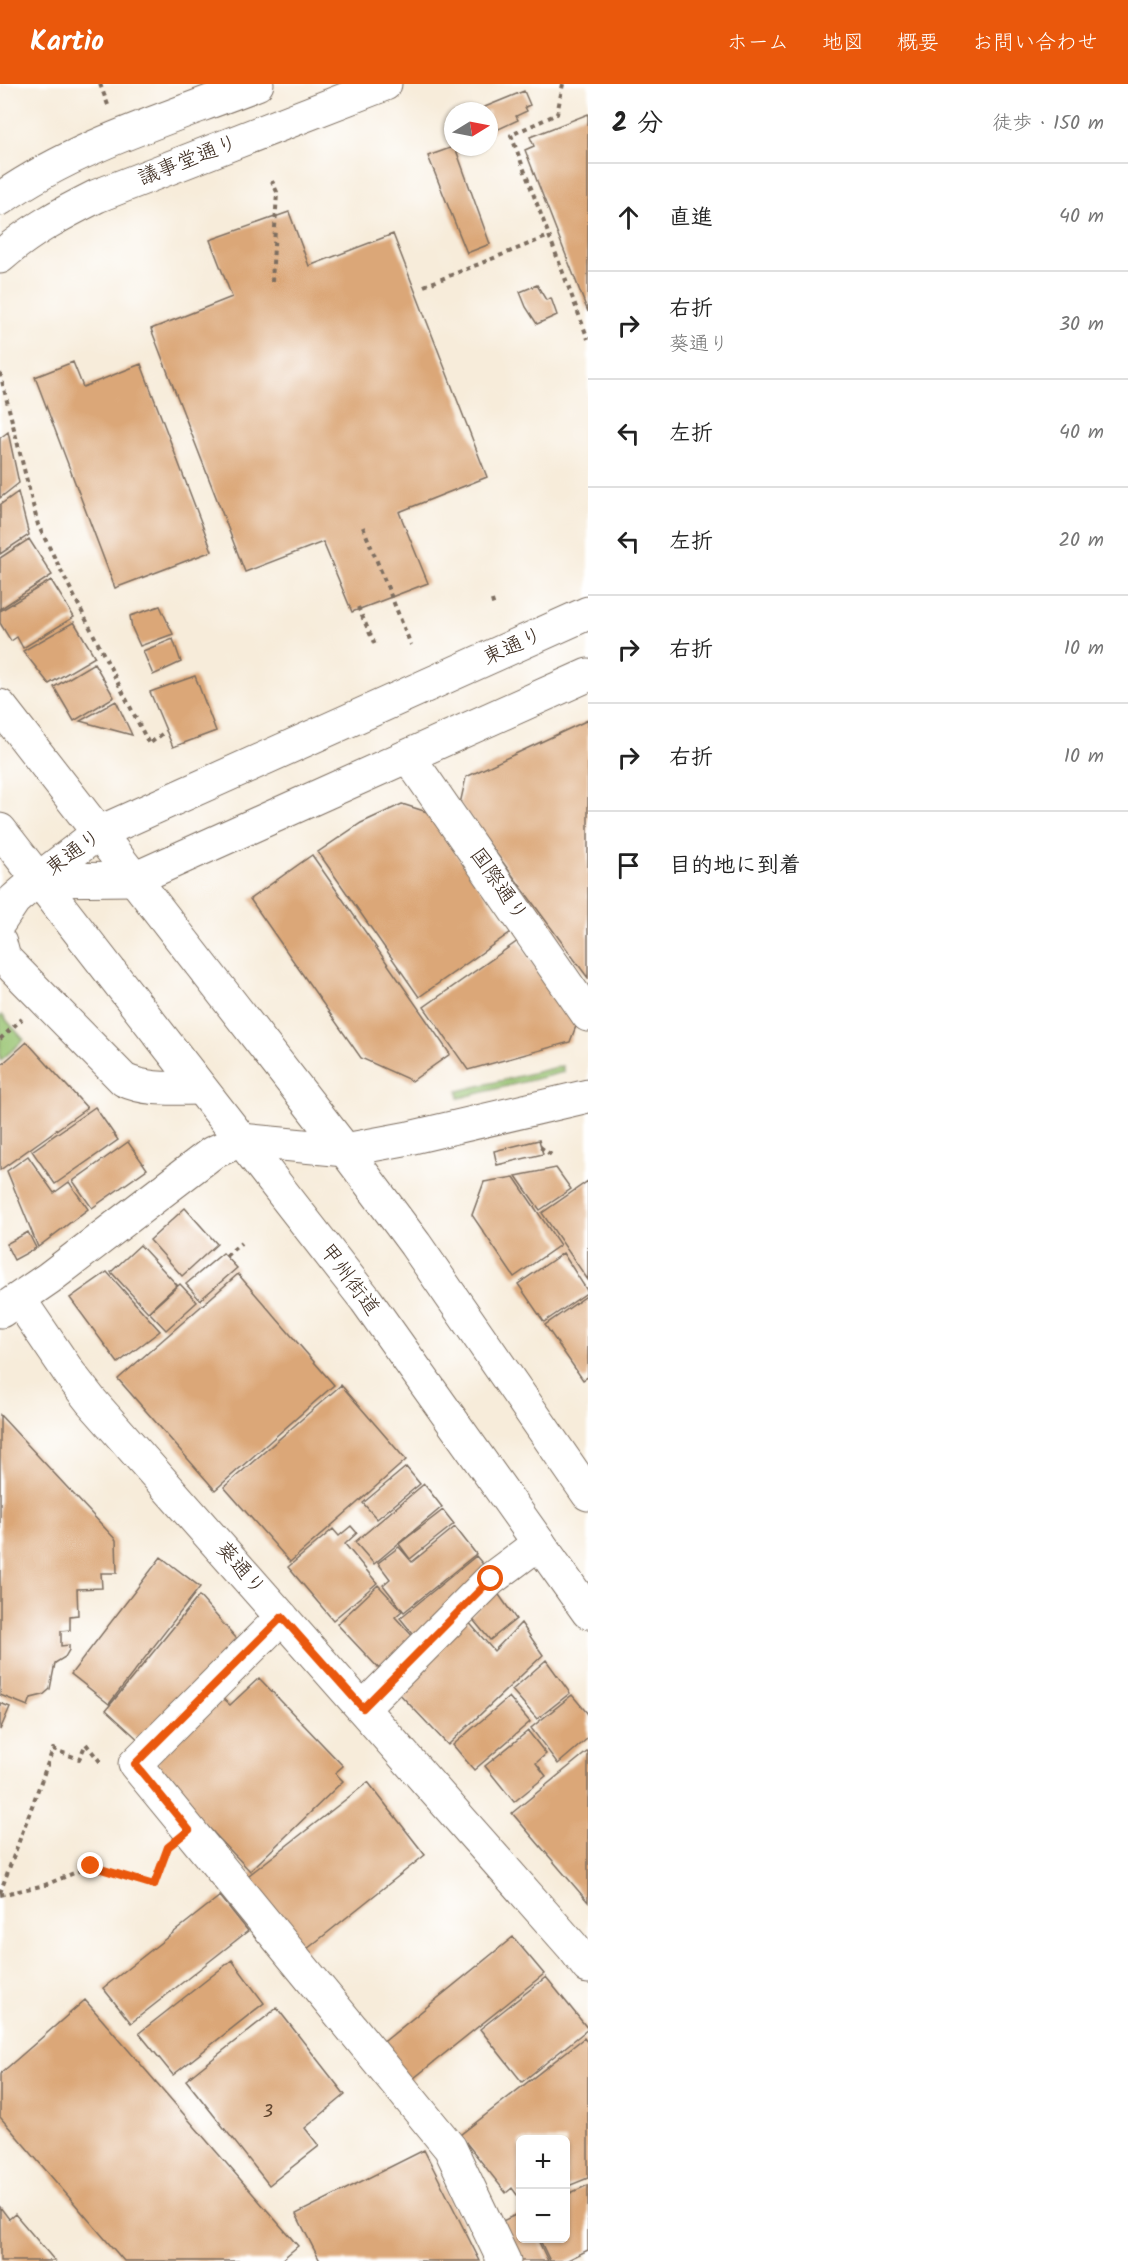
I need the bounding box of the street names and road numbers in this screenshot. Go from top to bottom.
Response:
street label: 議事堂通り [133,127,243,195]
street label: 東通り [478,619,548,675]
street label: 東通り [39,821,109,885]
street label: 国際通り [460,841,536,929]
street label: 甲州街道 [311,1237,387,1323]
street label: 葵通り [207,1534,273,1604]

